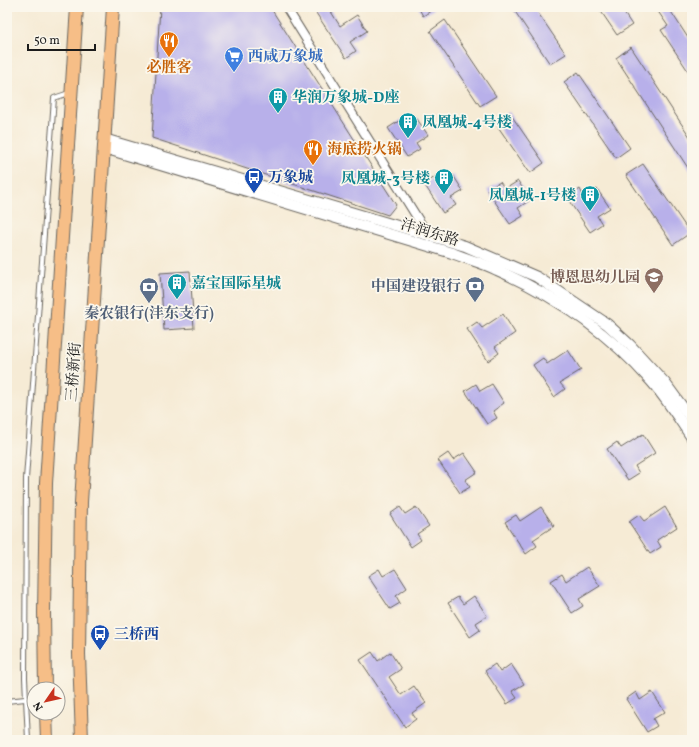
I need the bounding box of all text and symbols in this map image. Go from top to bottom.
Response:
scale bar [28,26,95,52]
restaurant icon: 必胜客 [158,30,180,58]
text: 50 m [34,33,60,49]
supermarket icon: 西咸万象城 [223,45,245,73]
place label: 西咸万象城 [248,47,323,68]
place label: 必胜客 [146,58,192,79]
building icon: 华润万象城-D座 [267,86,289,114]
place label: 华润万象城-D座 [292,88,399,109]
building icon: 凤凰城-4号楼 [397,111,419,139]
place label: 凤凰城-4号楼 [422,113,512,134]
restaurant icon: 海底捞火锅 [302,138,324,166]
place label: 海底捞火锅 [327,140,402,161]
bus stop icon: 万象城 [243,166,265,194]
building icon: 凤凰城-3号楼 [433,167,455,195]
place label: 万象城 [268,168,313,189]
place label: 凤凰城-3号楼 [341,169,430,190]
building icon: 凤凰城-1号楼 [579,184,601,212]
place label: 凤凰城-1号楼 [489,186,576,207]
street label: 沣润东路 [398,215,461,252]
school or university icon: 博恩思幼儿园 [643,266,665,294]
place label: 博恩思幼儿园 [550,268,640,289]
building icon: 嘉宝国际星城 [166,272,188,300]
place label: 嘉宝国际星城 [191,274,281,295]
bank icon: 中国建设银行 [464,275,486,303]
bank icon: 秦农银行(沣东支行) [138,276,160,304]
place label: 中国建设银行 [371,277,461,298]
place label: 秦农银行(沣东支行) [84,304,214,325]
street label: 三桥新街 [62,341,87,403]
bus stop icon: 三桥西 [89,623,111,651]
place label: 三桥西 [114,625,159,646]
north arrow [26,681,66,721]
text: N [30,698,47,713]

